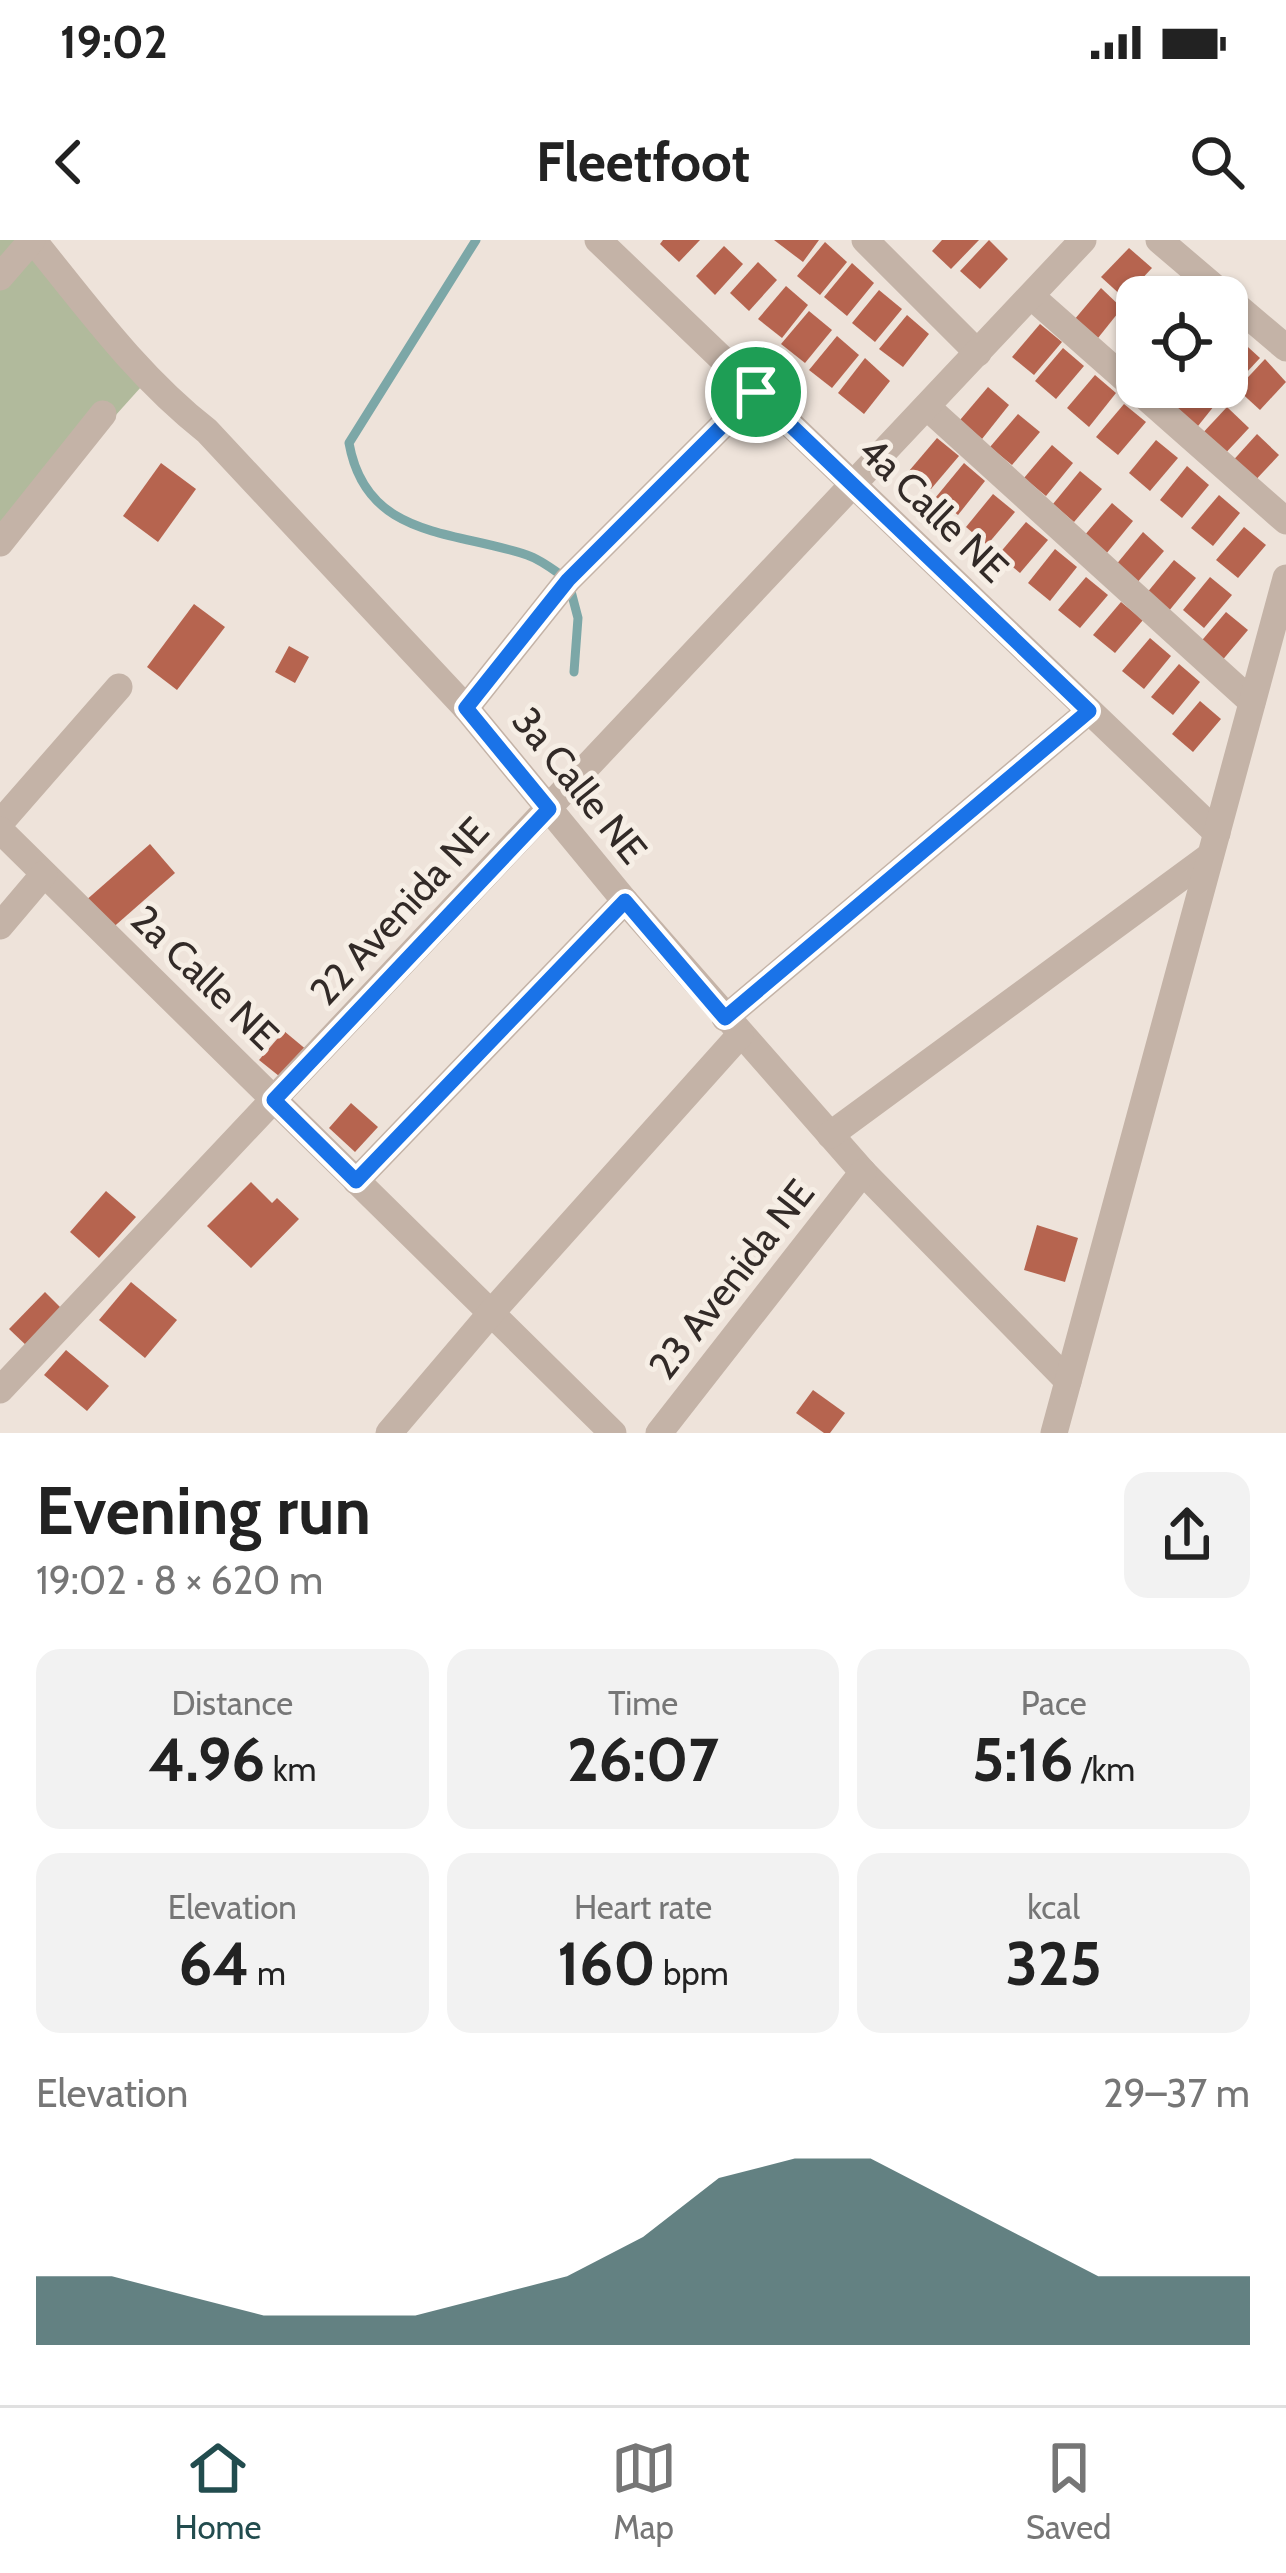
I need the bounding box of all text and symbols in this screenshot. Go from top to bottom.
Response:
text: 19:02 [60,15,167,69]
icon: back [36,129,102,195]
text: Fleetfoot [536,129,750,195]
icon: search [1184,129,1250,195]
map controls [1116,276,1248,408]
button: locate [1116,276,1248,408]
pin [705,341,807,443]
icon: arrive [723,359,789,425]
street label: 4a Calle NE [849,426,1019,592]
street label: 3a Calle NE [502,697,658,873]
street label: 22 Avenida NE [300,807,498,1015]
street label: 2a Calle NE [121,895,289,1059]
street label: 23 Avenida NE [638,1170,824,1388]
text: Evening run [36,1470,371,1551]
button: share [1124,1472,1250,1598]
text: 19:02 · 8 × 620 m [36,1556,323,1604]
text: Distance [172,1683,293,1723]
text: Time [608,1683,678,1723]
text: Pace [1021,1683,1087,1723]
text: 4.96 [148,1723,265,1796]
text: 26:07 [567,1723,719,1796]
text: 5:16 [972,1723,1073,1796]
text: km [265,1749,316,1789]
text: /km [1073,1749,1135,1789]
text: Elevation [168,1887,297,1927]
text: Heart rate [574,1887,712,1927]
text: kcal [1027,1887,1080,1927]
text: 64 [179,1927,250,2000]
text: 160 [557,1927,656,2000]
text: 325 [1006,1927,1102,2000]
text: m [250,1953,286,1993]
text: bpm [656,1953,729,1993]
text: Elevation [36,2069,188,2117]
text: 29–37 m [1103,2069,1250,2117]
tab: Home [175,2435,261,2547]
tab: Map [611,2435,677,2547]
tab: Saved [1026,2435,1111,2547]

